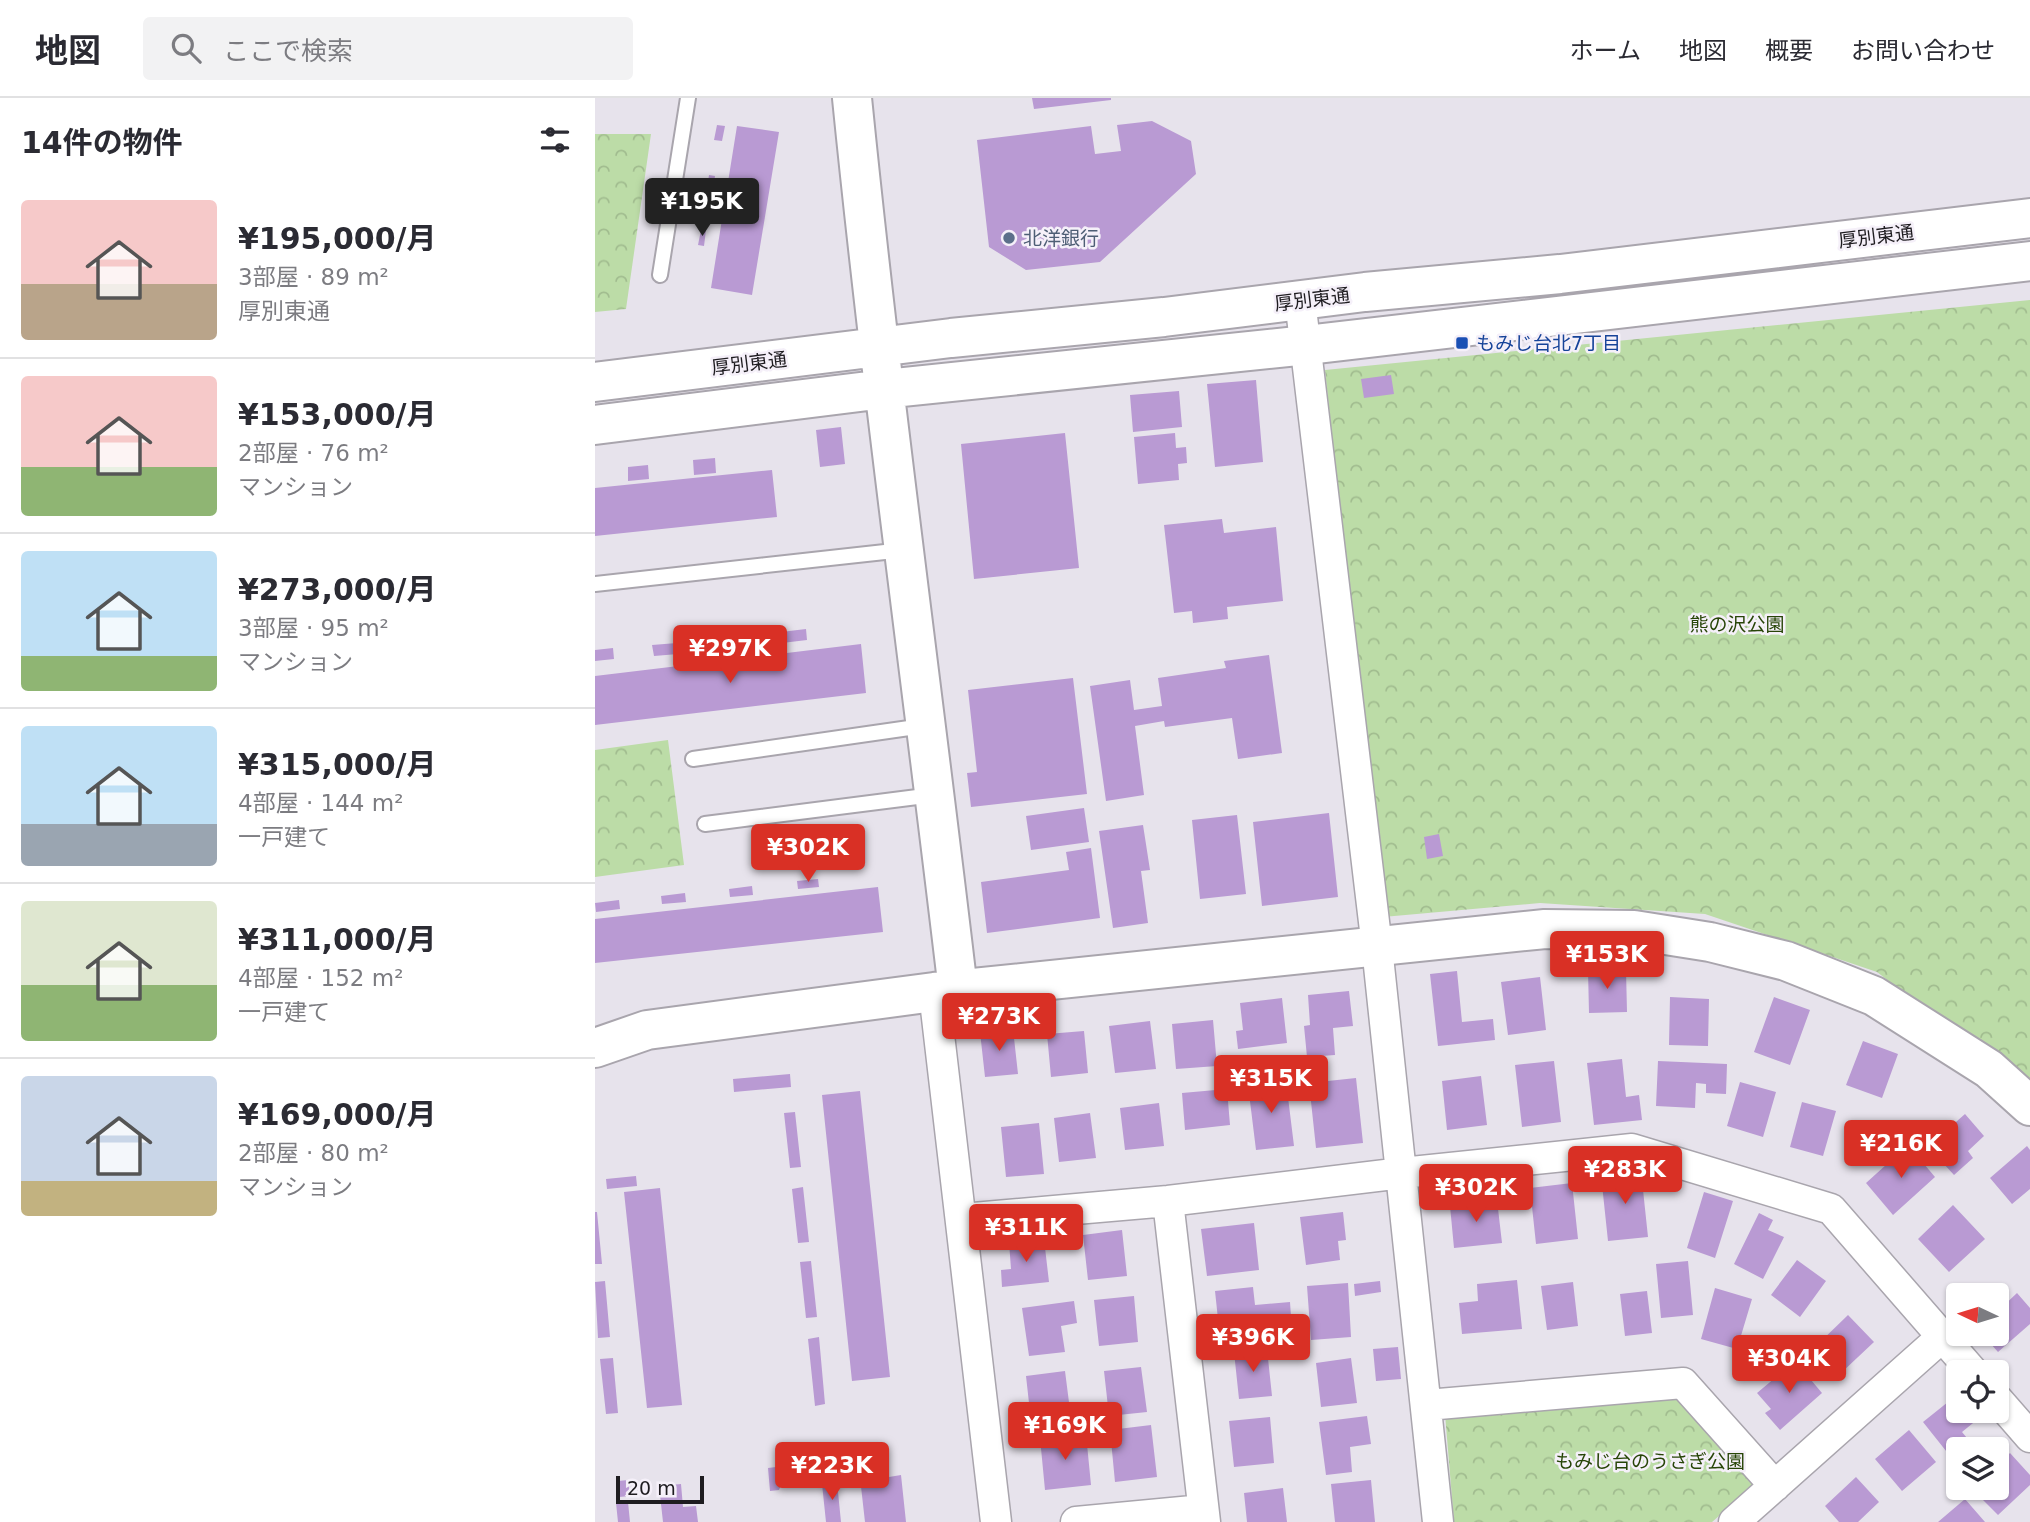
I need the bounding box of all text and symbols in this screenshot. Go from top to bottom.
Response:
search box [143,17,633,80]
icon: search [167,29,205,67]
text: 地図 [35,31,101,70]
text: ここで検索 [223,36,353,66]
text: ホーム [1570,37,1641,65]
text: 地図 [1679,37,1727,65]
text: 概要 [1765,37,1813,65]
text: お問い合わせ [1851,37,1995,65]
icon: filters [536,121,574,159]
text: 14件の物件 [21,125,183,160]
pin: ¥195K [653,178,751,238]
text: ¥195K [661,188,743,214]
street label: 厚別東通 [1837,220,1915,252]
text: ¥195,000/月 [238,221,436,256]
place label: 北洋銀行 [1023,227,1099,249]
icon: home [77,228,161,312]
marker: 北洋銀行 [1001,230,1017,246]
text: 3部屋 · 89 m² [238,264,389,290]
street label: 厚別東通 [1273,283,1351,315]
text: 厚別東通 [238,298,330,324]
place label: もみじ台北7丁目 [1476,332,1621,354]
marker: もみじ台北7丁目 [1454,335,1470,351]
street label: 厚別東通 [710,347,788,379]
text: ¥153,000/月 [238,397,436,432]
icon: home [77,404,161,488]
text: 2部屋 · 76 m² [238,440,389,466]
text: マンション [238,474,353,500]
text: ¥273,000/月 [238,572,436,607]
icon: home [77,579,161,663]
park label: 熊の沢公園 [1689,613,1785,635]
text: 3部屋 · 95 m² [238,615,389,641]
pin: ¥297K [681,626,779,685]
text: ¥297K [689,635,771,661]
text: マンション [238,649,353,675]
text: ¥315,000/月 [238,747,436,782]
icon: home [77,754,161,838]
text: 4部屋 · 144 m² [238,790,403,816]
text: 一戸建て [238,824,330,850]
pin: ¥302K [759,824,857,884]
text: ¥302K [767,834,849,860]
text: ¥311,000/月 [238,922,436,957]
icon: home [77,929,161,1013]
pin: ¥153K [1558,932,1656,991]
text: ¥153K [1566,941,1648,967]
text: 4部屋 · 152 m² [238,965,403,991]
pin: ¥273K [950,993,1048,1053]
text: 一戸建て [238,999,330,1025]
text: ¥273K [958,1003,1040,1029]
pin: ¥315K [1222,1056,1320,1115]
text: ¥315K [1230,1065,1312,1091]
text: ¥169,000/月 [238,1097,436,1132]
icon: home [77,1104,161,1188]
pin: ¥216K [1852,1121,1950,1180]
text: ¥216K [1860,1130,1942,1156]
text: 2部屋 · 80 m² [238,1140,389,1166]
pin: ¥283K [1576,1146,1674,1206]
text: ¥283K [1584,1156,1666,1182]
pin: ¥302K [1427,1164,1525,1224]
text: マンション [238,1174,353,1200]
text: ¥302K [1435,1174,1517,1200]
pin: ¥311K [977,1204,1075,1264]
text: ¥311K [985,1214,1067,1240]
north arrow [1946,1283,2009,1346]
map controls [1946,1283,2009,1500]
pin: ¥396K [1204,1314,1302,1374]
text: ¥396K [1212,1324,1294,1350]
pin: ¥304K [1740,1336,1838,1395]
text: ¥304K [1748,1345,1830,1371]
button: locate [1946,1360,2009,1423]
pin: ¥169K [1016,1402,1114,1462]
text: ¥169K [1024,1412,1106,1438]
button: layers [1946,1437,2009,1500]
pin: ¥223K [783,1442,881,1502]
park label: もみじ台のうさぎ公園 [1555,1450,1745,1472]
text: ¥223K [791,1452,873,1478]
scale bar [616,1473,703,1505]
text: 20 m [627,1477,676,1499]

